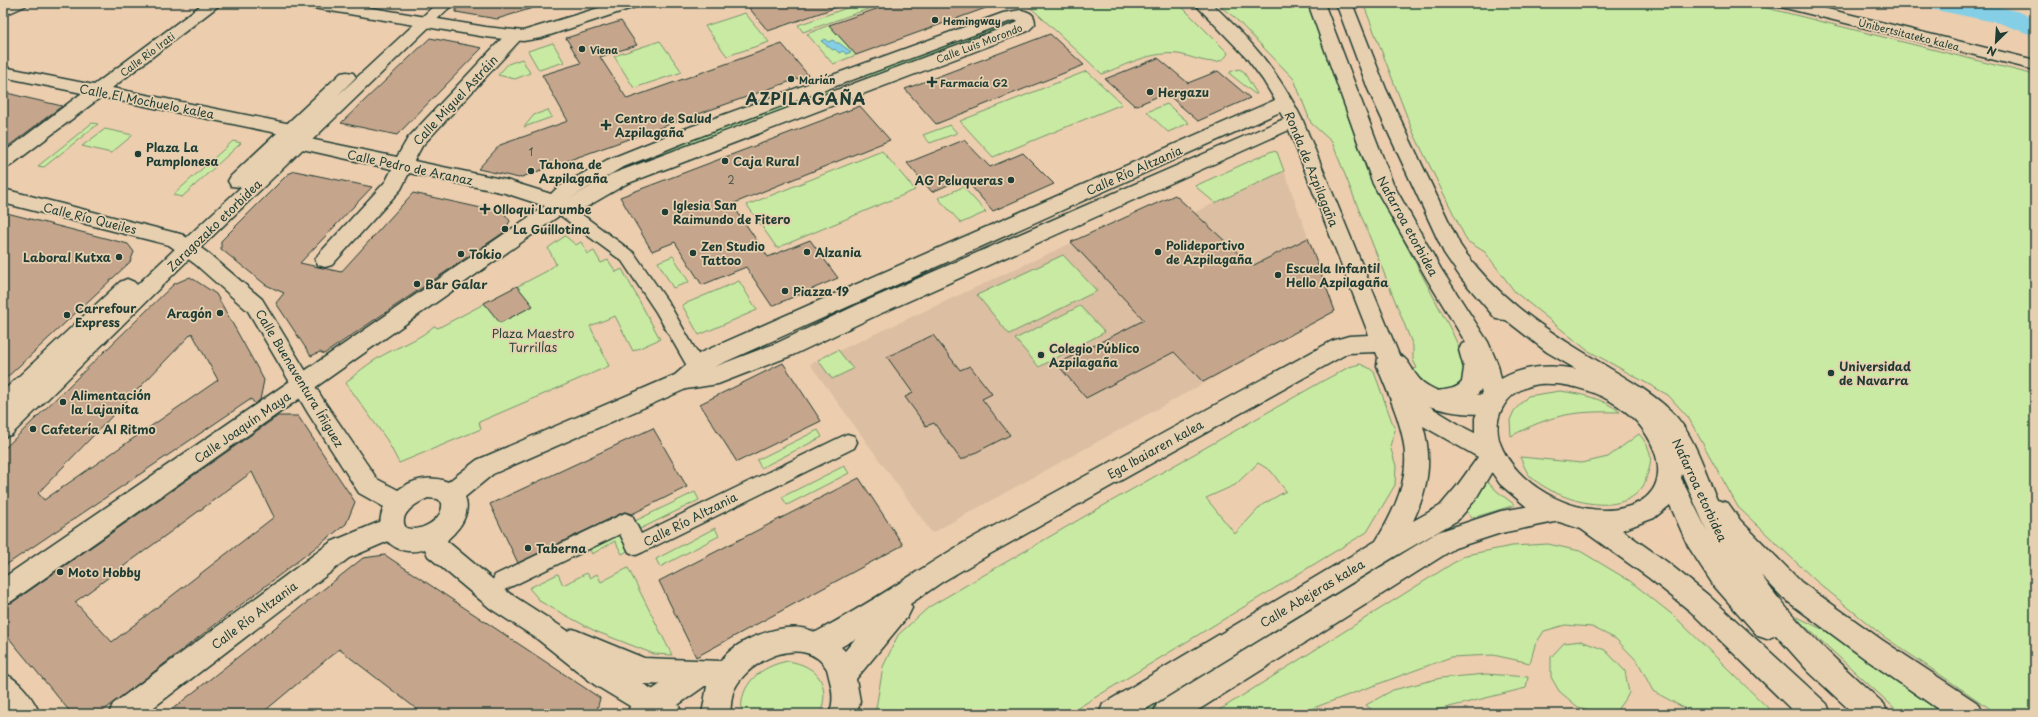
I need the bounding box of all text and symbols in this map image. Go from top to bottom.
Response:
place label: Hemingway [943,13,1001,29]
street label: Unibertsitateko kalea [1857,14,1962,54]
marker: Hemingway [930,15,940,25]
street label: Calle Luis Morondo [934,19,1025,66]
north arrow [1976,22,2016,62]
street label: Calle Río Irati [116,28,178,80]
place label: Viena [590,42,618,57]
text: N [1984,42,1999,61]
marker: Viena [577,44,587,54]
street label: Calle Miguel Astráin [408,51,502,149]
place label: Marián [799,72,836,87]
marker: Marián [786,74,796,84]
place label: Farmacía G2 [940,75,1008,90]
marker: Farmacía G2 [927,77,937,87]
street label: Calle El Mochuelo kalea [78,79,216,123]
place label: Hergazu [1158,83,1209,101]
district label: AZPILAGAÑA [746,86,866,110]
marker: Hergazu [1145,87,1155,97]
place label: Centro de Salud Azpilagaña [615,109,712,141]
street label: Ronda de Azpilagaña [1281,109,1343,230]
marker: Centro de Salud Azpilagaña [600,119,612,131]
place label: Plaza La Pamplonesa [146,138,219,170]
street label: Calle Río Altzania [1083,140,1185,199]
house number: 1 [529,144,533,159]
street label: Calle Pedro de Aranaz [346,145,475,189]
marker: Plaza La Pamplonesa [133,149,143,159]
place label: Caja Rural [733,152,800,170]
place label: Tahona de Azpilagaña [539,155,609,187]
marker: Caja Rural [720,156,730,166]
marker: Tahona de Azpilagaña [526,166,536,176]
place label: AG Peluqueras [914,171,1003,189]
house number: 2 [727,172,735,187]
street label: Nafarroa etorbidea [1373,173,1443,280]
street label: Zaragozako etorbidea [163,175,266,275]
marker: AG Peluqueras [1006,175,1016,185]
place label: Iglesia San Raimundo de Fitero [673,196,790,228]
street label: Calle Río Queiles [41,198,139,238]
place label: Olloqui Larumbe [493,200,592,218]
marker: Olloqui Larumbe [480,204,490,214]
marker: Iglesia San Raimundo de Fitero [660,207,670,217]
place label: La Guillotina [513,220,591,238]
marker: La Guillotina [500,224,510,234]
place label: Polideportivo de Azpilagaña [1166,236,1253,268]
place label: Zen Studio Tattoo [701,237,765,269]
place label: Alzania [815,243,863,261]
place label: Tokio [469,245,502,263]
marker: Alzania [802,247,812,257]
marker: Polideportivo de Azpilagaña [1153,247,1163,257]
place label: Laboral Kutxa [23,248,111,266]
marker: Zen Studio Tattoo [688,248,698,258]
marker: Tokio [456,249,466,259]
marker: Laboral Kutxa [114,252,124,262]
place label: Escuela Infantil Hello Azpilagaña [1286,259,1389,291]
marker: Escuela Infantil Hello Azpilagaña [1273,270,1283,280]
place label: Bar Galar [425,275,488,293]
marker: Bar Galar [412,279,422,289]
place label: Piazza 19 [793,282,849,300]
marker: Piazza 19 [780,286,790,296]
place label: Carrefour Express [75,299,137,331]
place label: Aragón [166,304,212,322]
street label: Calle Buenaventura Íñiguez [252,306,349,451]
marker: Aragón [215,308,225,318]
marker: Carrefour Express [62,310,72,320]
park label: Plaza Maestro Turrillas [492,324,575,356]
place label: Colegio Público Azpilagaña [1049,339,1139,371]
marker: Colegio Público Azpilagaña [1036,350,1046,360]
place label: Universidad de Navarra [1839,357,1911,389]
marker: Universidad de Navarra [1826,368,1836,378]
place label: Alimentación la Lajanita [70,386,151,418]
street label: Calle Joaquín Maya [190,387,294,467]
marker: Alimentación la Lajanita [58,397,68,407]
street label: Ega Ibaiaren kalea [1104,415,1207,483]
place label: Cafetería Al Ritmo [41,420,156,438]
marker: Cafetería Al Ritmo [28,424,38,434]
street label: Nafarroa etorbidea [1668,436,1732,545]
street label: Calle Río Altzania [640,487,741,550]
place label: Taberna [536,539,587,557]
marker: Taberna [523,543,533,553]
street label: Calle Abejeras kalea [1256,554,1368,631]
place label: Moto Hobby [68,563,141,581]
marker: Moto Hobby [55,567,65,577]
street label: Calle Río Altzania [207,576,301,653]

